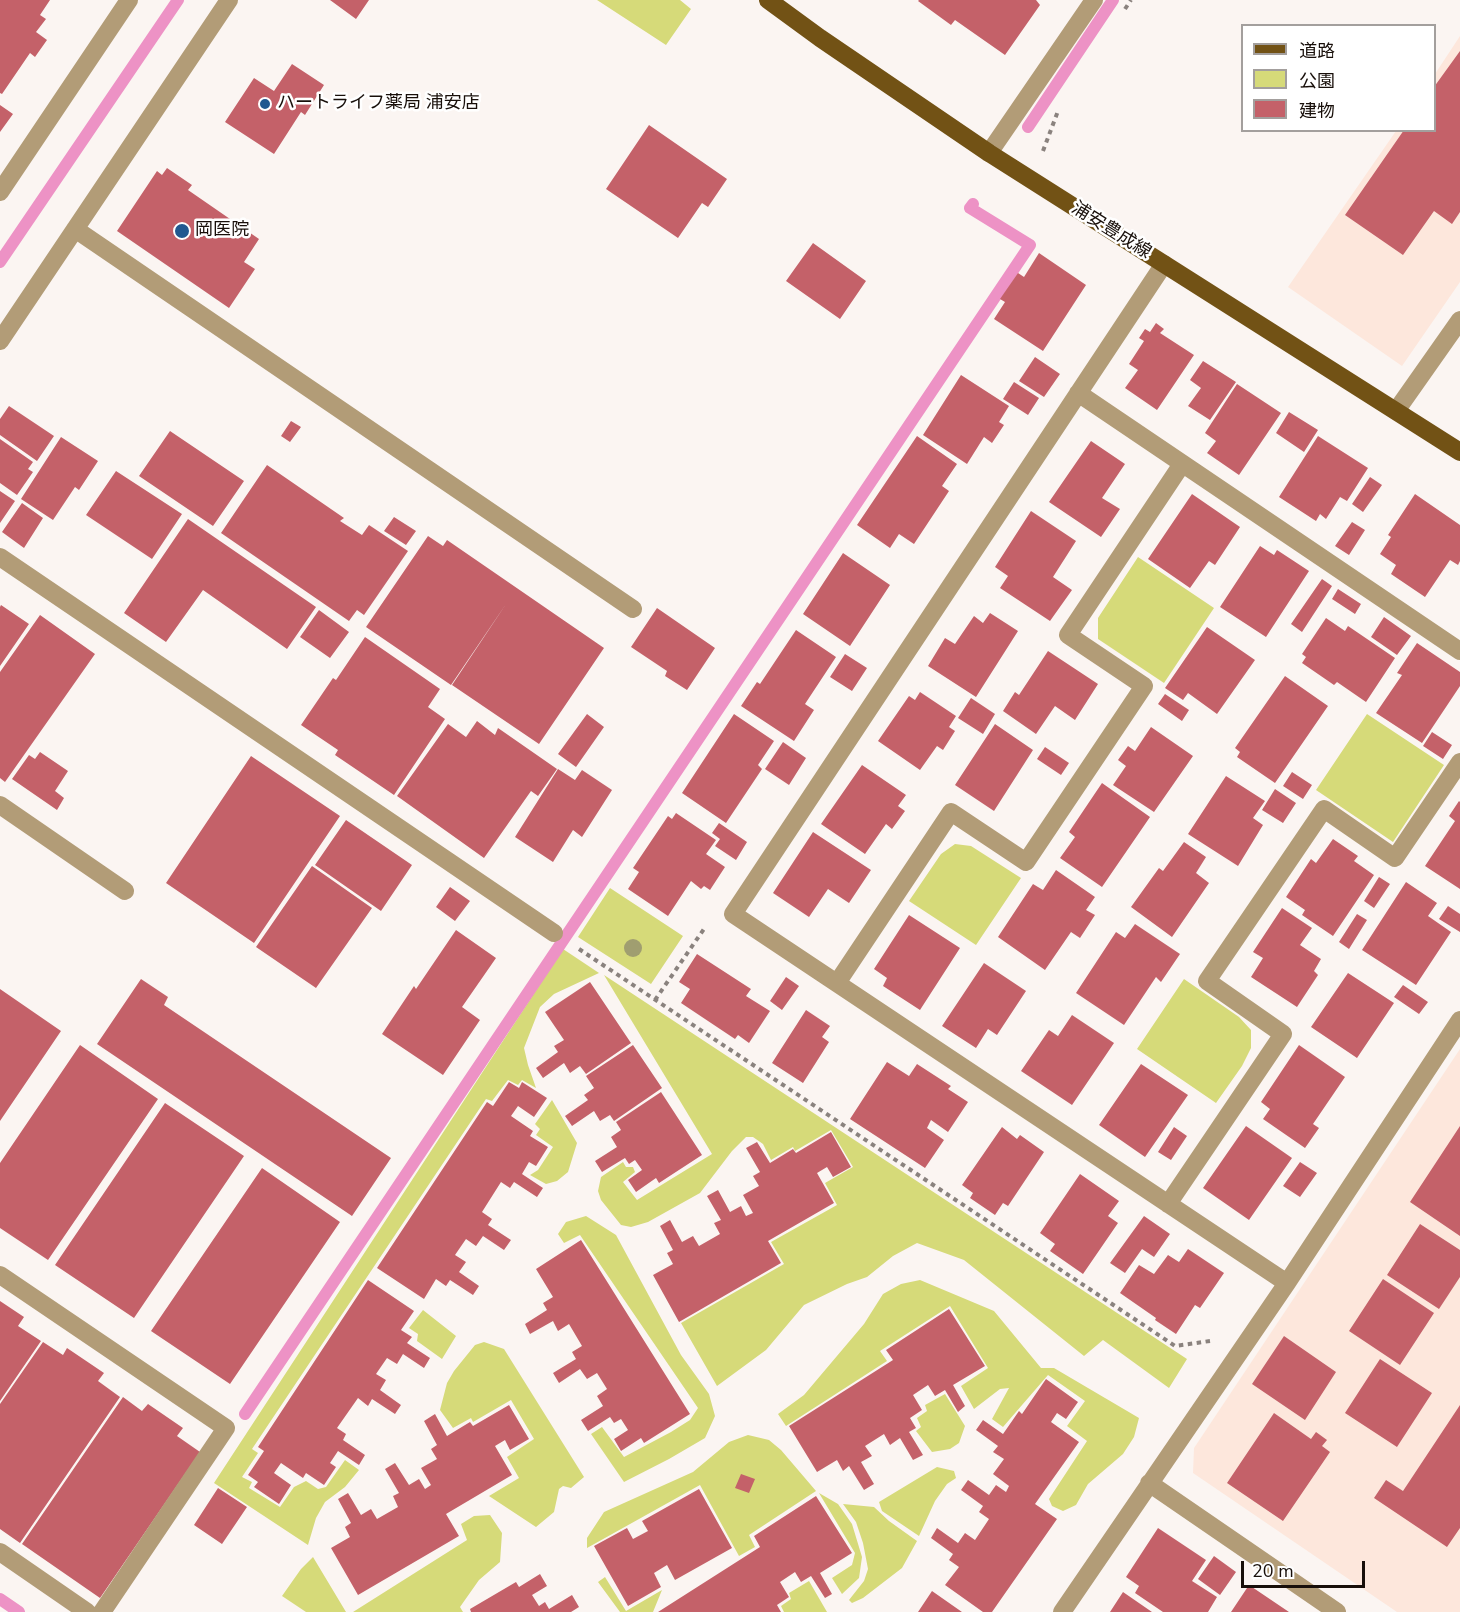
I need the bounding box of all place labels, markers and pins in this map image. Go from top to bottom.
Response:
place label: ハートライフ薬局 浦安店 [277,93,480,115]
marker: ハートライフ薬局 浦安店 [258,97,272,111]
place label: 岡医院 [195,220,249,242]
marker: 岡医院 [173,222,191,240]

